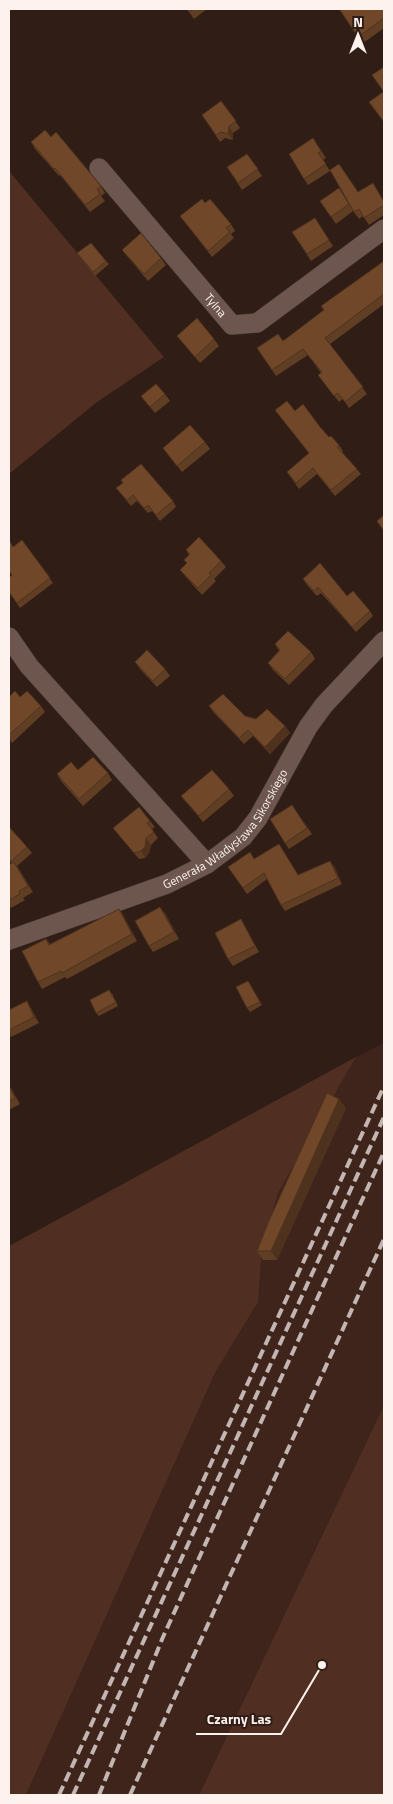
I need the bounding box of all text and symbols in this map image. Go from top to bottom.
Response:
north arrow [333,10,383,60]
text: N [353,11,363,32]
street label: Tylna [200,289,232,321]
street label: Generała Władysława Sikorskiego [159,766,292,894]
callout: Czarny Las [196,1705,281,1734]
text: Czarny Las [207,1708,272,1729]

